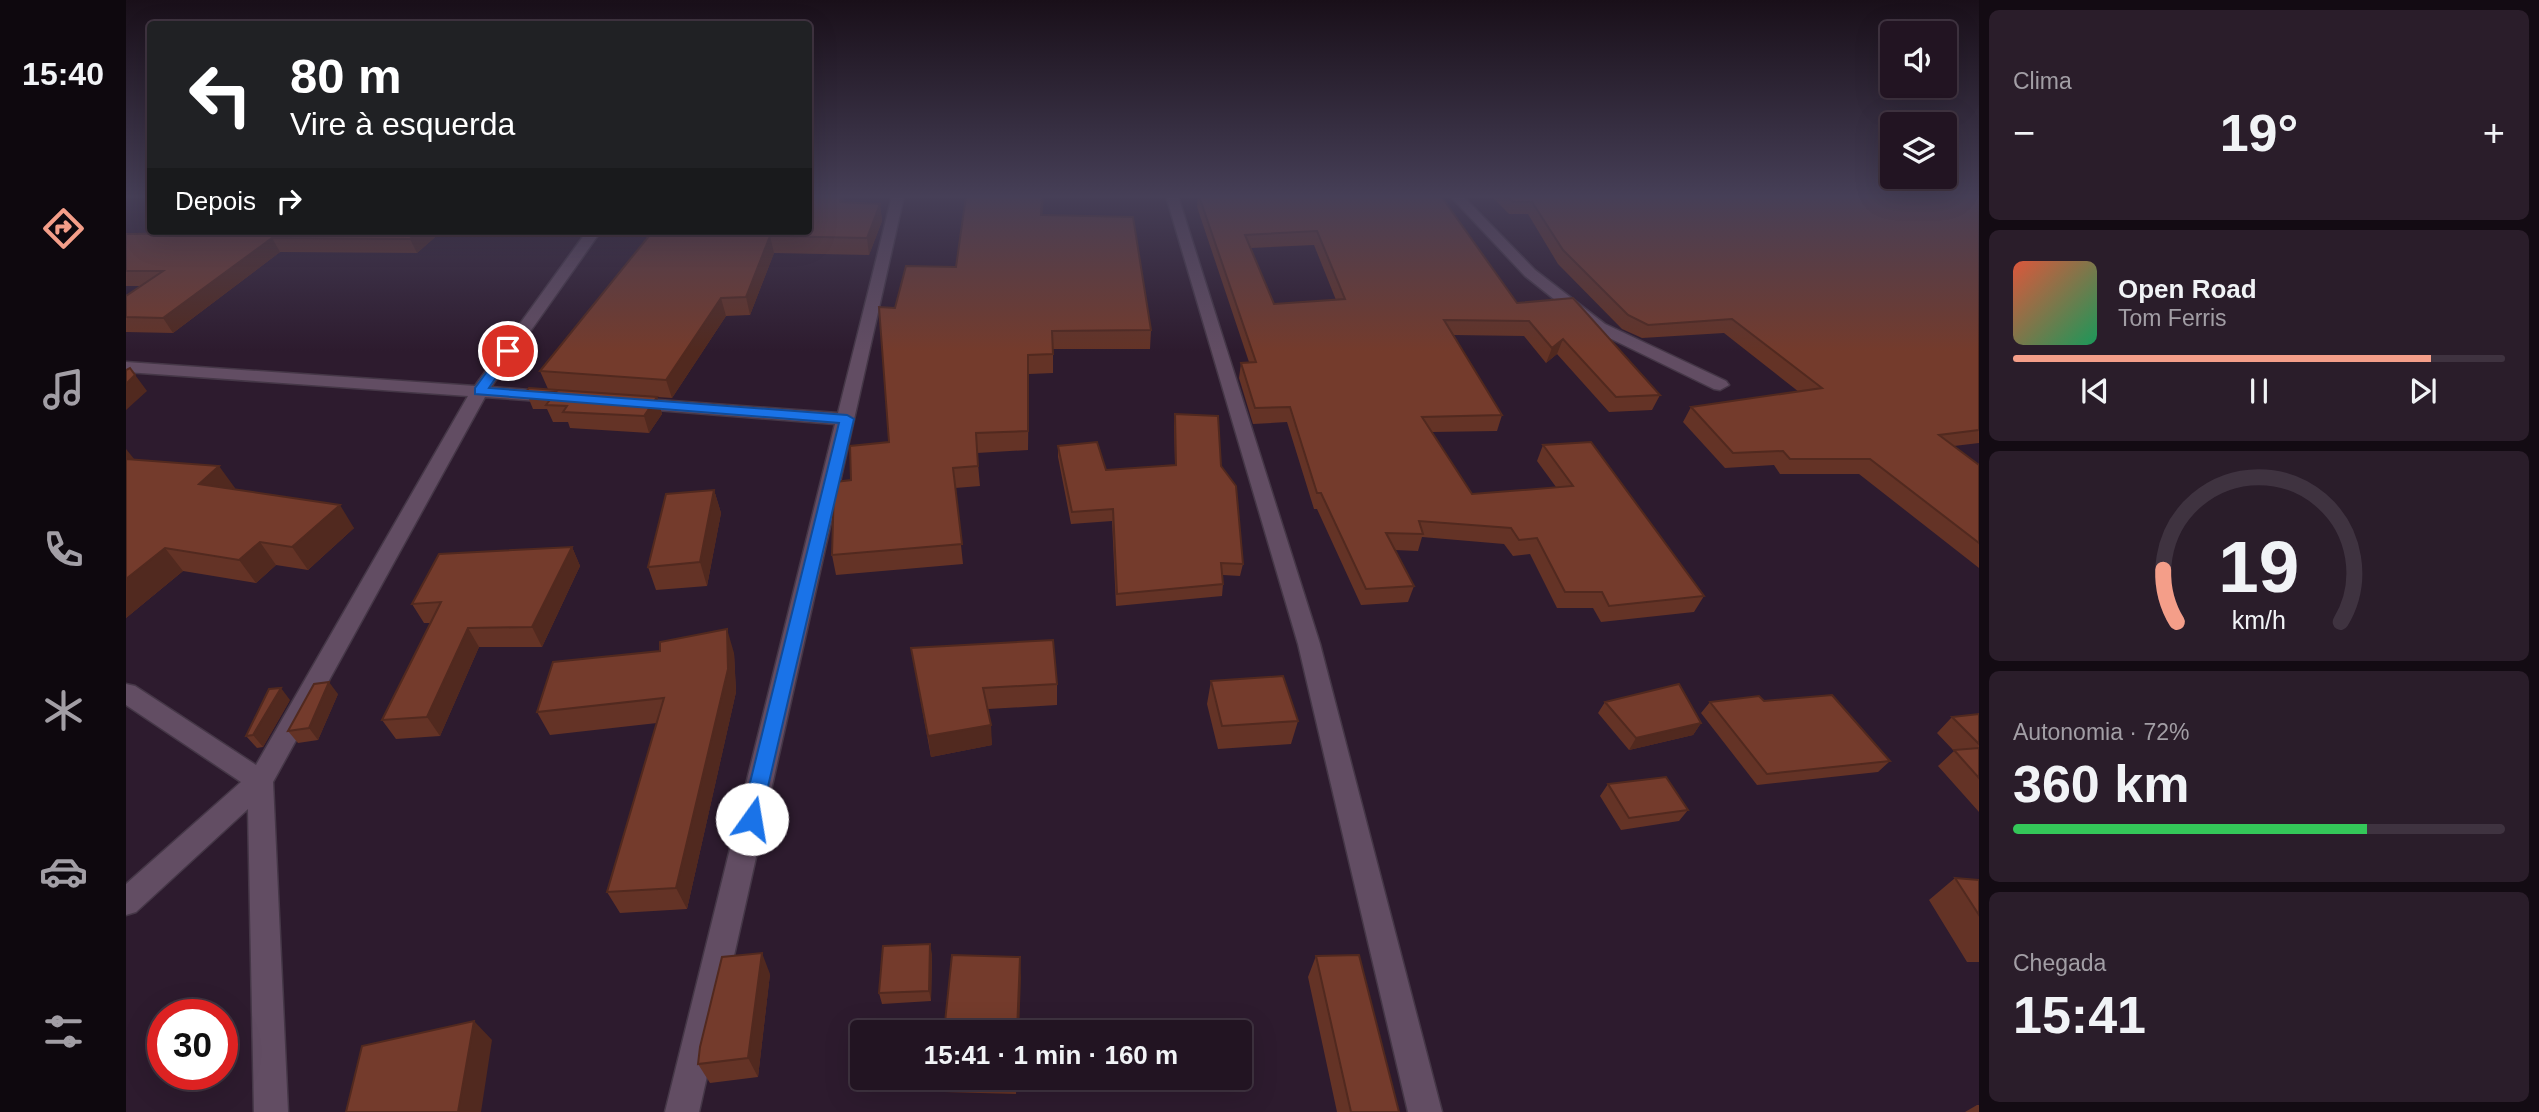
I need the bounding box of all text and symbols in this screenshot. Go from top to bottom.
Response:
map controls [1880,21,1957,189]
button: sound [1880,21,1957,98]
icon: left [175,49,266,140]
text: 80 m [290,49,402,103]
text: 15:40 [22,56,104,92]
text: Clima [2013,68,2072,94]
text: 19° [2220,104,2298,162]
text: Vire à esquerda [290,106,515,142]
button: layers [1880,112,1957,189]
text: − [2013,112,2035,154]
text: + [2483,112,2505,154]
icon: right [270,182,308,220]
text: Depois [175,186,256,216]
icon: directions [39,204,88,253]
text: Open Road [2118,274,2257,304]
text: Tom Ferris [2118,305,2227,331]
pin [478,321,538,381]
icon: arrive [489,332,527,370]
icon: music [39,365,88,414]
icon: previous [2076,372,2114,410]
icon: pause [2240,372,2278,410]
icon: next [2404,372,2442,410]
icon: phone [39,525,88,574]
text: 19 [2219,526,2299,607]
text: km/h [2232,606,2286,634]
icon: climate [39,686,88,735]
text: Autonomia · 72% [2013,719,2189,745]
text: 360 km [2013,755,2189,813]
position arrow [715,782,789,856]
icon: car [39,847,88,896]
text: Chegada [2013,950,2106,976]
text: 15:41 [2013,986,2146,1044]
speed limit sign: 30 [147,999,238,1090]
icon: filters [39,1007,88,1056]
text: 15:41 · 1 min · 160 m [924,1040,1178,1070]

